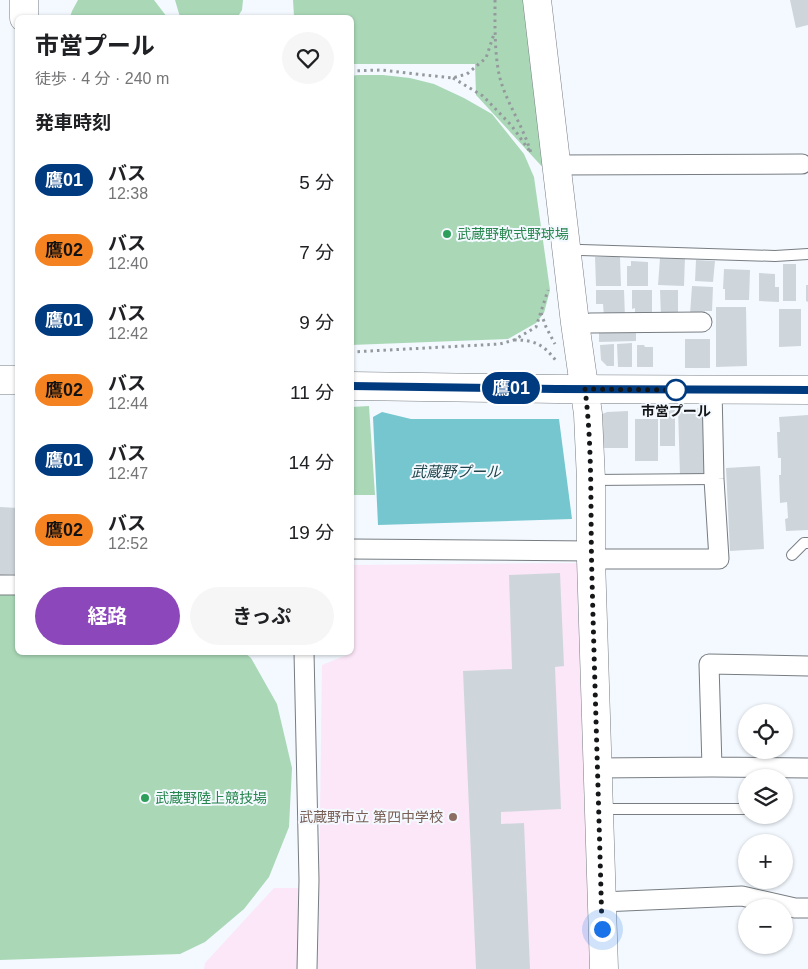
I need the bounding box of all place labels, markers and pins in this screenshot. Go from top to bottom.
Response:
place label: 武蔵野軟式野球場 [457,226,569,242]
marker: 武蔵野軟式野球場 [441,228,453,240]
marker: 市営プール [665,379,687,401]
place label: 市営プール [641,403,711,419]
place label: 武蔵野陸上競技場 [155,790,267,806]
marker: 武蔵野陸上競技場 [139,792,151,804]
place label: 武蔵野市立 第四中学校 [299,809,443,825]
marker: 武蔵野市立 第四中学校 [447,811,459,823]

